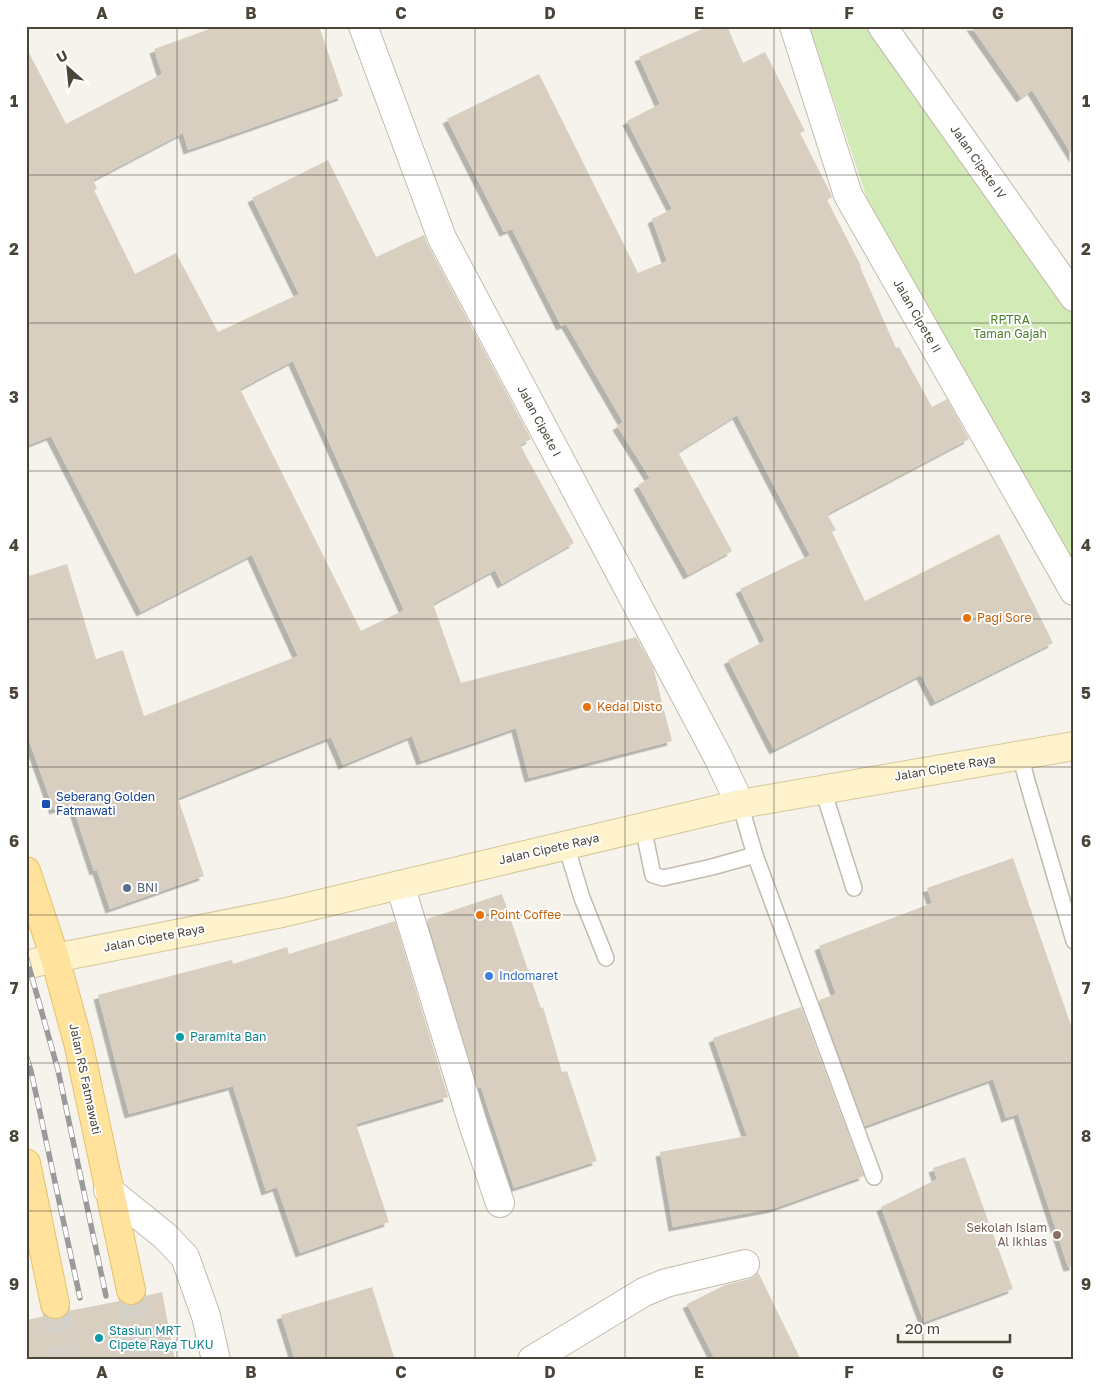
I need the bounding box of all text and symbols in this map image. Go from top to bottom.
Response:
text: A [96,3,108,23]
text: B [245,3,257,23]
text: C [395,3,407,23]
text: D [544,3,556,23]
text: E [694,3,704,23]
text: F [844,3,854,23]
text: G [992,3,1004,23]
north arrow [42,42,92,92]
text: U [53,46,70,66]
text: 1 [10,91,18,111]
text: 1 [1082,91,1090,111]
street label: Jalan Cipete IV [947,122,1009,202]
text: 2 [9,239,19,259]
text: 2 [1081,239,1091,259]
street label: Jalan Cipete II [890,276,945,355]
park label: RPTRA Taman Gajah [973,312,1047,341]
street label: Jalan Cipete I [514,383,565,459]
text: 3 [9,387,19,407]
text: 3 [1081,387,1091,407]
text: 4 [9,535,19,555]
text: 4 [1081,535,1091,555]
place label: Pagi Sore [977,610,1032,625]
marker: Pagi Sore [961,612,973,624]
text: 5 [9,683,19,703]
text: 5 [1081,683,1091,703]
place label: Kedai Disto [597,699,662,714]
marker: Kedai Disto [581,701,593,713]
street label: Jalan Cipete Raya [893,751,997,784]
place label: Seberang Golden Fatmawati [56,789,155,818]
marker: Seberang Golden Fatmawati [40,798,52,810]
street label: Jalan Cipete Raya [497,830,601,867]
text: 6 [9,831,19,851]
text: 6 [1081,831,1091,851]
place label: BNI [137,880,158,895]
marker: BNI [121,882,133,894]
place label: Point Coffee [490,907,561,922]
marker: Point Coffee [474,909,486,921]
street label: Jalan Cipete Raya [102,920,206,955]
place label: Indomaret [499,968,559,983]
marker: Indomaret [483,970,495,982]
text: 7 [10,978,19,998]
text: 7 [1082,978,1091,998]
street label: Jalan RS Fatmawati [66,1022,105,1136]
place label: Paramita Ban [190,1029,266,1044]
marker: Paramita Ban [174,1031,186,1043]
text: 8 [9,1126,19,1146]
text: 8 [1081,1126,1091,1146]
place label: Sekolah Islam Al Ikhlas [966,1220,1047,1249]
marker: Sekolah Islam Al Ikhlas [1051,1229,1063,1241]
text: 9 [9,1274,19,1294]
text: 9 [1081,1274,1091,1294]
scale bar [898,1311,1010,1343]
text: 20 m [905,1319,940,1337]
place label: Stasiun MRT Cipete Raya TUKU [109,1323,213,1352]
marker: Stasiun MRT Cipete Raya TUKU [93,1332,105,1344]
text: A [96,1362,108,1382]
text: B [245,1362,257,1382]
text: C [395,1362,407,1382]
text: D [544,1362,556,1382]
text: E [694,1362,704,1382]
text: F [844,1362,854,1382]
text: G [992,1362,1004,1382]

